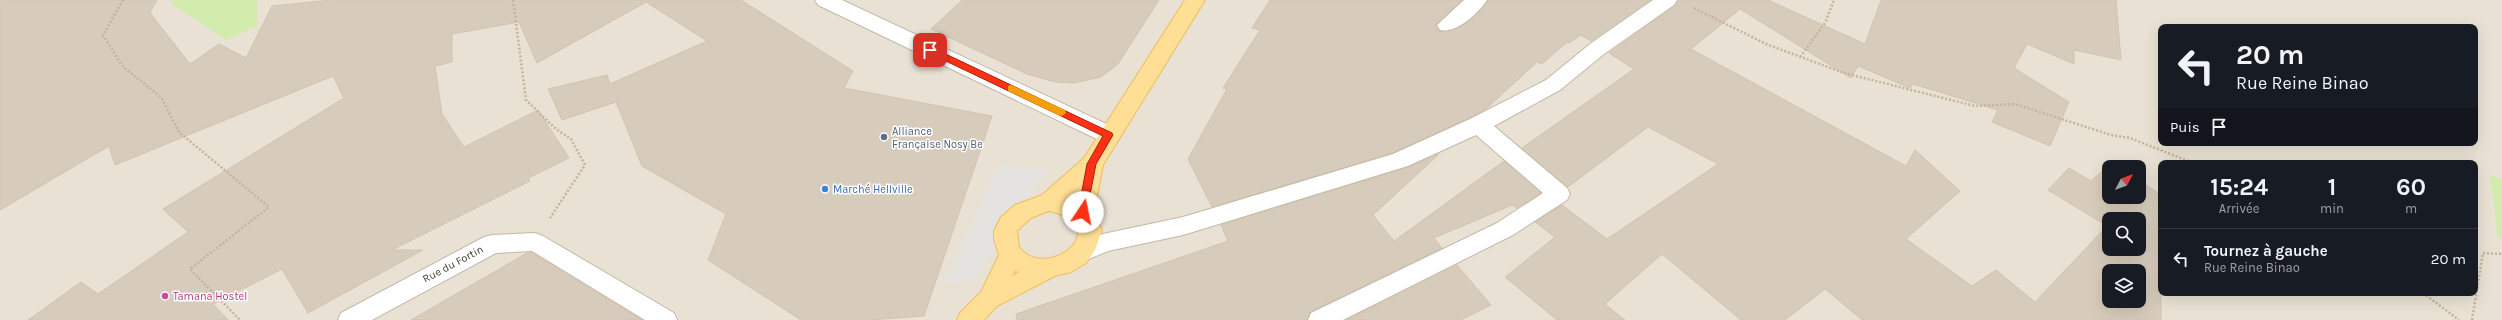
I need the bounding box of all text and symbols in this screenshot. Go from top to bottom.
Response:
pin [913,33,947,67]
text: 20 m [2236,38,2304,71]
icon: arrive [919,39,941,61]
icon: left [2170,40,2222,92]
text: Rue Reine Binao [2236,72,2369,94]
icon: arrive [2208,116,2230,138]
text: Puis [2170,118,2200,136]
place label: Alliance Française Nosy Be [892,125,983,151]
marker: Alliance Française Nosy Be [879,132,889,142]
north arrow [2102,160,2146,204]
map controls [2102,160,2146,308]
text: 15:24 [2210,173,2268,201]
text: 1 [2328,173,2336,201]
text: 60 [2396,173,2426,201]
place label: Marché Hellville [833,183,913,196]
marker: Marché Hellville [820,184,830,194]
position arrow [1062,191,1104,233]
text: Arrivée [2219,201,2259,216]
text: min [2320,201,2344,216]
text: m [2405,201,2417,216]
button: search [2102,212,2146,256]
text: Tournez à gauche [2204,242,2328,260]
street label: Rue du Fortin [420,243,486,285]
icon: left [2170,248,2192,270]
text: 20 m [2431,250,2466,268]
text: Rue Reine Binao [2204,260,2300,275]
button: layers [2102,264,2146,308]
place label: Tamana Hostel [173,290,247,303]
marker: Tamana Hostel [160,291,170,301]

